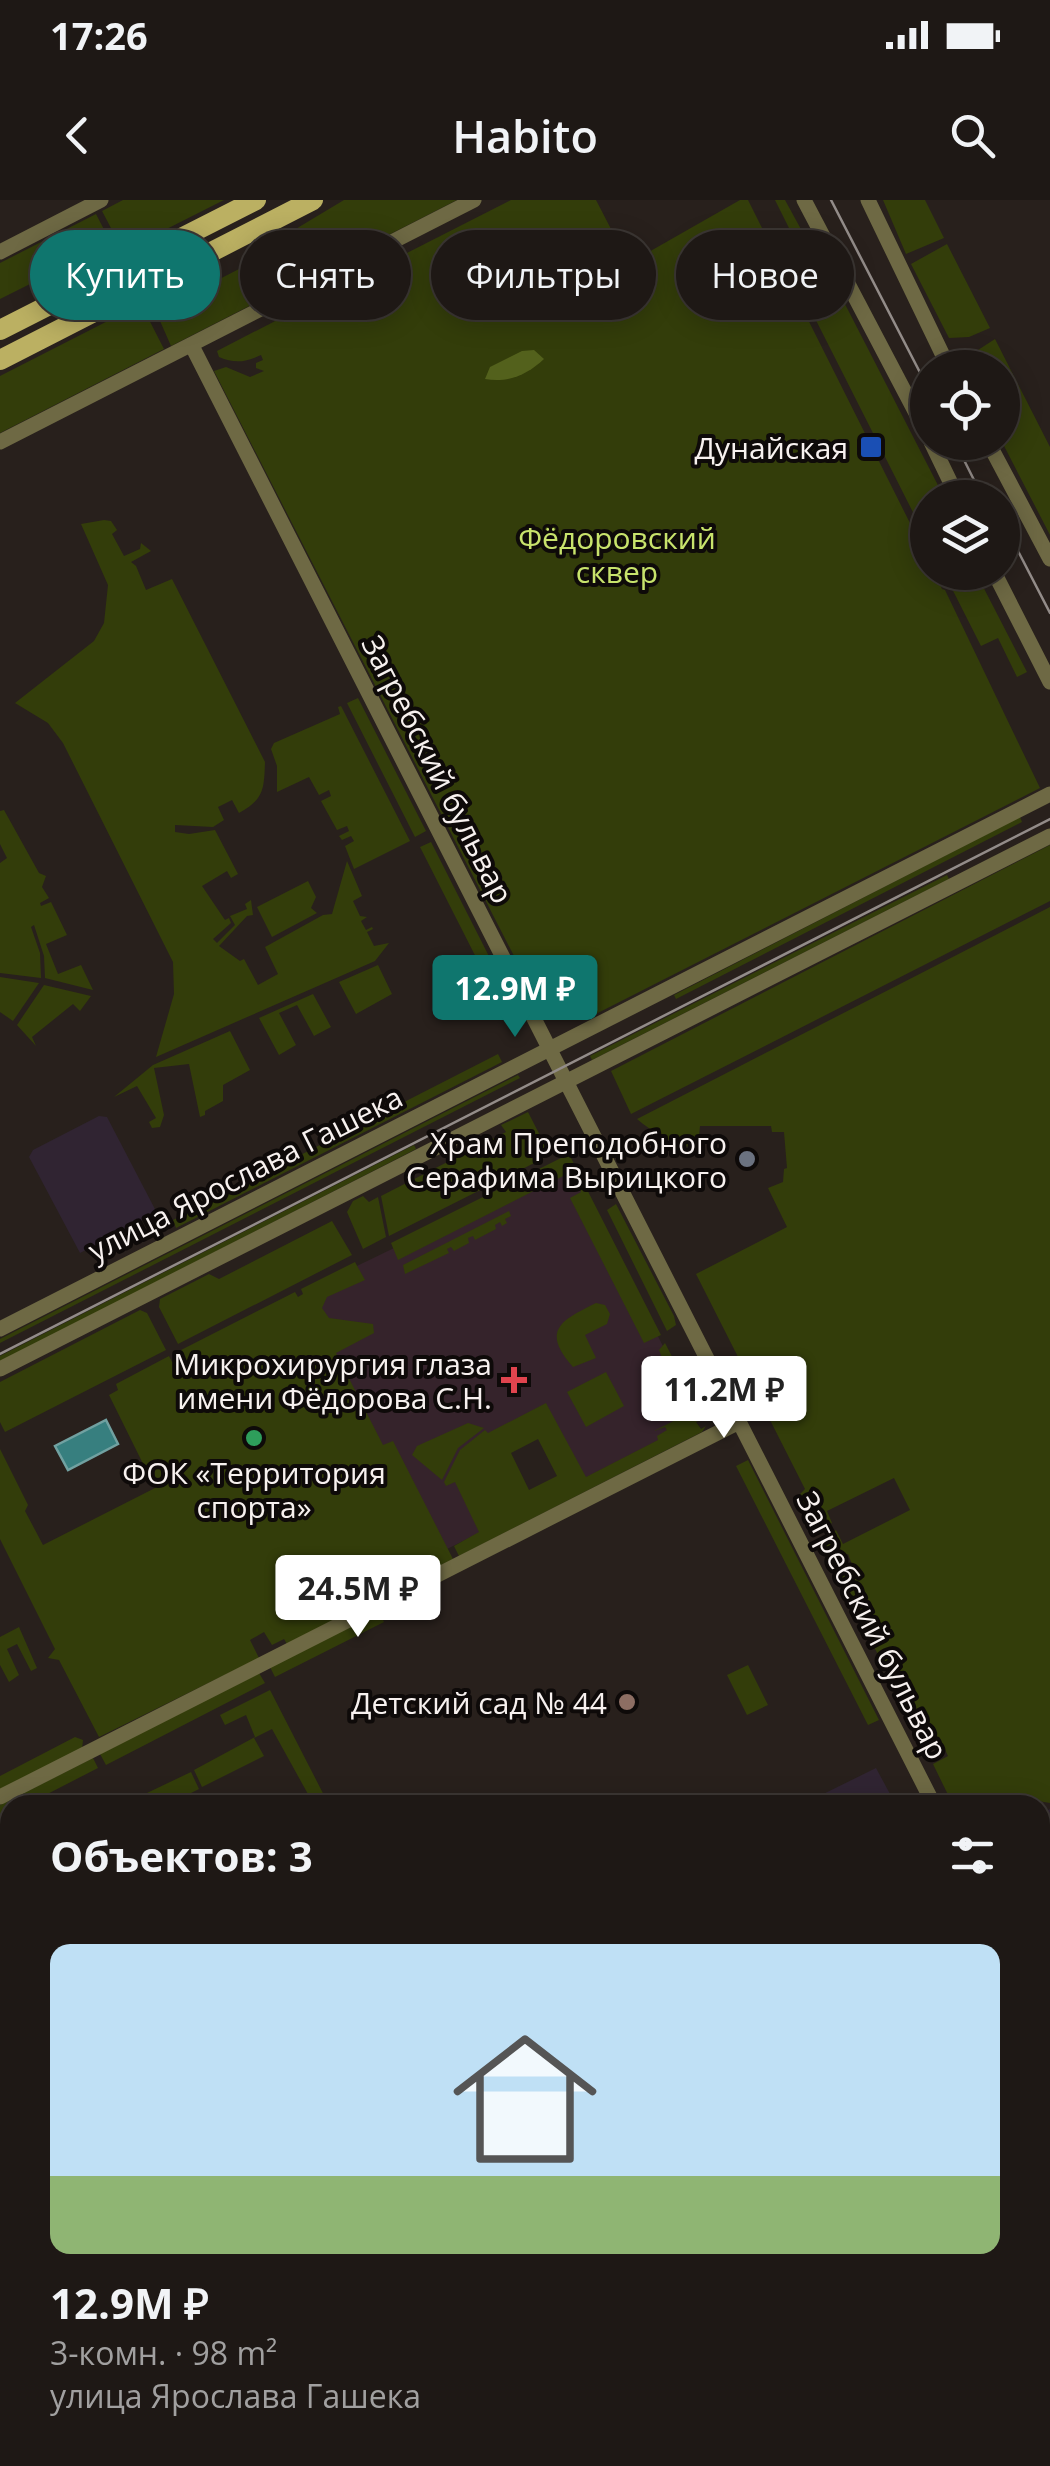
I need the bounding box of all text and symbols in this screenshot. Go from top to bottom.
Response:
text: 17:26 [50,9,148,61]
text: Habito [452,105,598,166]
icon: back [50,108,105,163]
icon: search [945,108,1000,163]
chip: Купить [30,230,220,320]
chip: Снять [240,230,411,320]
chip: Фильтры [431,230,656,320]
chip: Новое [676,230,854,320]
map controls [910,350,1020,590]
button: locate [910,350,1020,460]
place label: Дунайская [695,427,848,468]
marker: Дунайская [858,434,884,460]
button: layers [910,480,1020,590]
park label: Фёдоровский сквер [518,517,716,592]
street label: Загребский бульвар [353,628,523,910]
pin: 12.9M ₽ [423,955,607,1040]
text: 12.9M ₽ [454,966,576,1009]
street label: улица Ярослава Гашека [81,1076,409,1270]
place label: Храм Преподобного Серафима Вырицкого [406,1122,727,1197]
marker: Храм Преподобного Серафима Вырицкого [736,1148,758,1170]
place label: Микрохирургия глаза имени Фёдорова С.Н. [173,1343,492,1418]
pin: 11.2M ₽ [632,1356,816,1441]
marker: Микрохирургия глаза имени Фёдорова С.Н. [501,1367,527,1393]
text: 11.2M ₽ [663,1367,785,1410]
marker: ФОК «Территория спорта» [243,1427,265,1449]
place label: ФОК «Территория спорта» [122,1452,386,1527]
street label: Загребский бульвар [788,1484,958,1766]
pin: 24.5M ₽ [266,1555,450,1640]
text: 24.5M ₽ [297,1566,419,1609]
place label: Детский сад № 44 [351,1682,607,1723]
marker: Детский сад № 44 [616,1691,638,1713]
text: Объектов: 3 [50,1827,313,1884]
icon: filters [945,1828,1000,1883]
icon: home [435,2009,615,2189]
text: 12.9M ₽ [50,2274,209,2331]
text: 3-комн. · 98 m² [50,2331,277,2374]
text: улица Ярослава Гашека [50,2374,421,2417]

